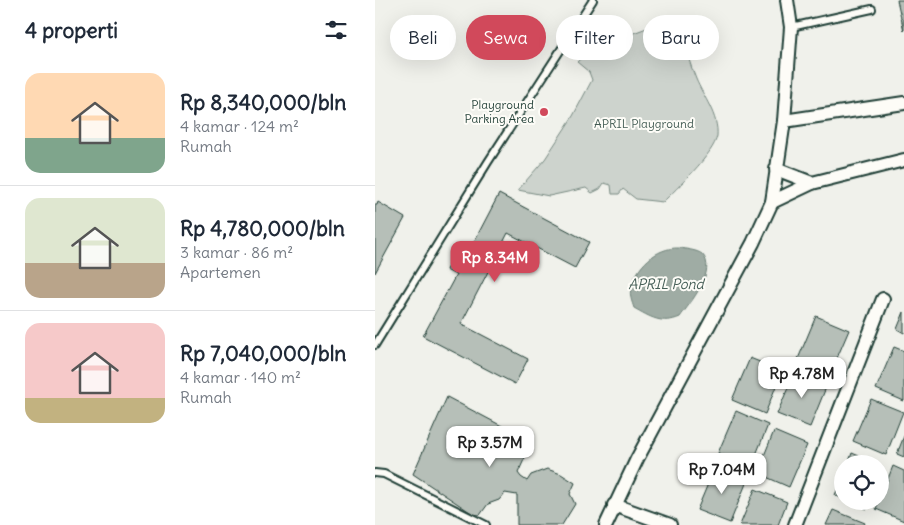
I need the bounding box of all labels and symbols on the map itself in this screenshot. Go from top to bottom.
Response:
place label: Playground Parking Area [464,97,534,126]
marker: Playground Parking Area [538,106,550,118]
park label: APRIL Playground [594,116,694,131]
pin: Rp 8.34M [443,240,547,283]
water label: APRIL Pond [628,275,706,293]
pin: Rp 4.78M [750,356,854,399]
pin: Rp 3.57M [438,426,542,468]
pin: Rp 7.04M [670,452,774,495]

